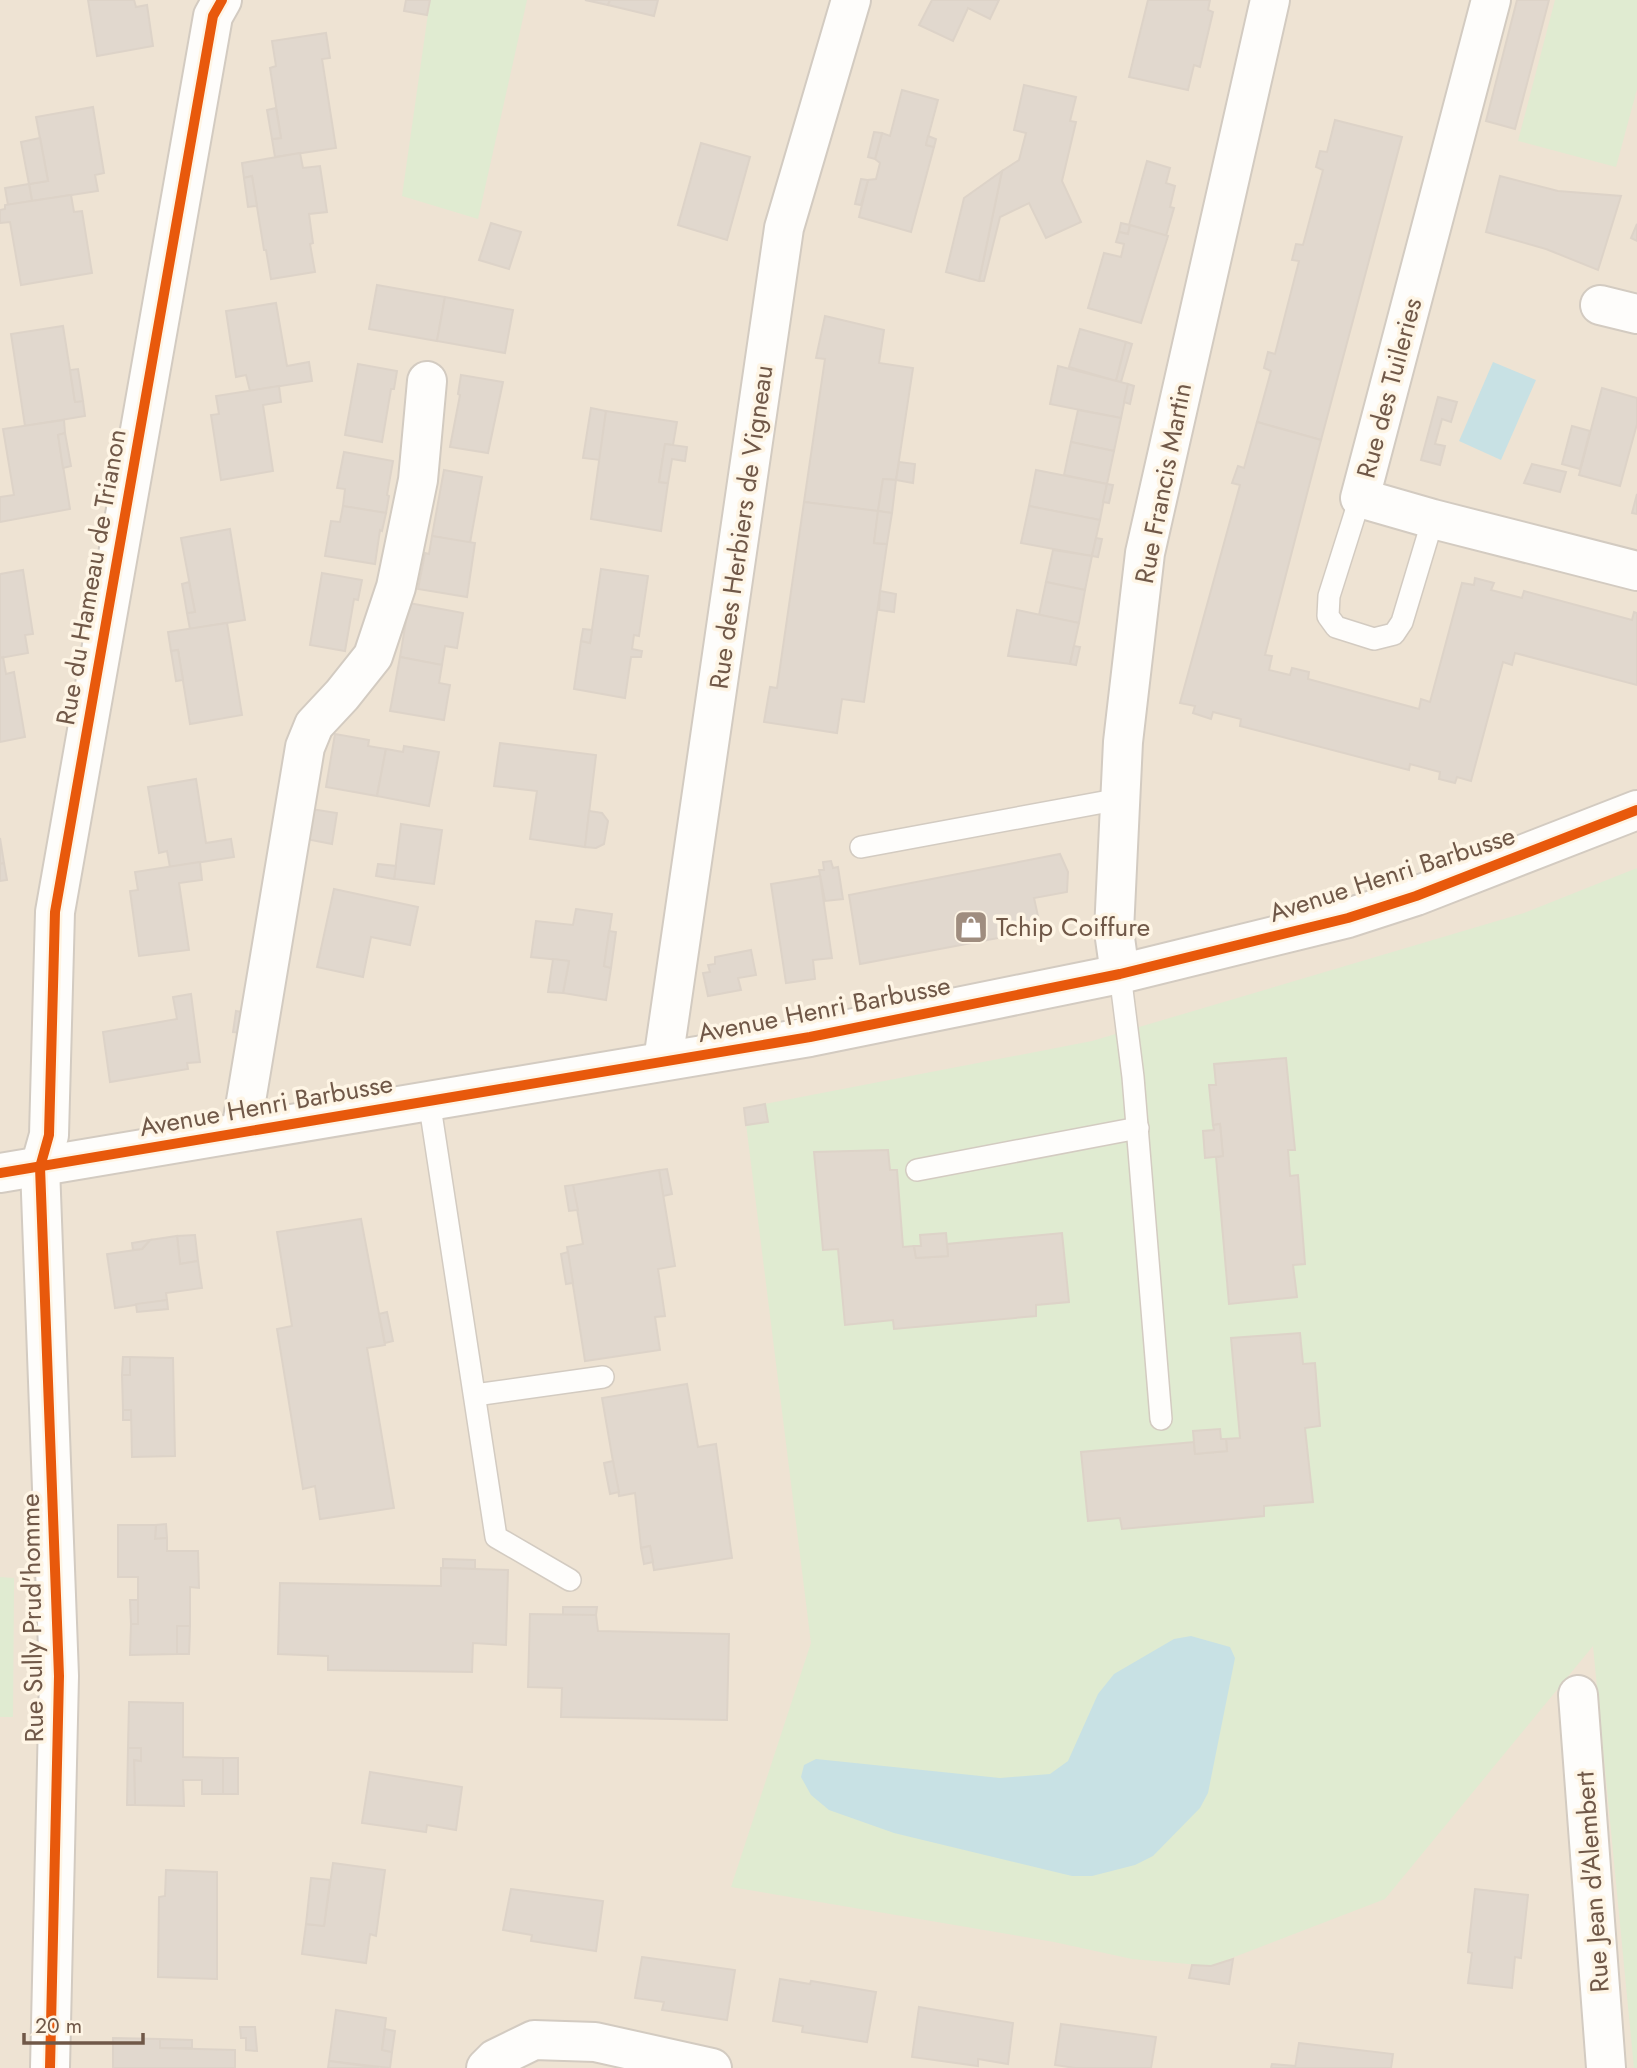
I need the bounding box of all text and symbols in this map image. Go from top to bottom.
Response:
street label: Rue des Tuileries [1347,294,1431,482]
street label: Rue des Herbiers de Vigneau [699,362,783,692]
street label: Rue Francis Martin [1125,379,1201,587]
street label: Rue du Hameau de Trianon [46,426,136,728]
street label: Avenue Henri Barbusse [1264,816,1520,932]
shop icon: Tchip Coiffure [952,908,990,946]
place label: Tchip Coiffure [996,908,1150,946]
street label: Avenue Henri Barbusse [694,966,954,1052]
street label: Avenue Henri Barbusse [136,1064,396,1146]
street label: Rue Sully Prud'homme [11,1493,53,1743]
street label: Rue Jean d'Alembert [1565,1769,1619,1994]
scale bar [24,2002,144,2046]
text: 20 m [35,2011,82,2041]

